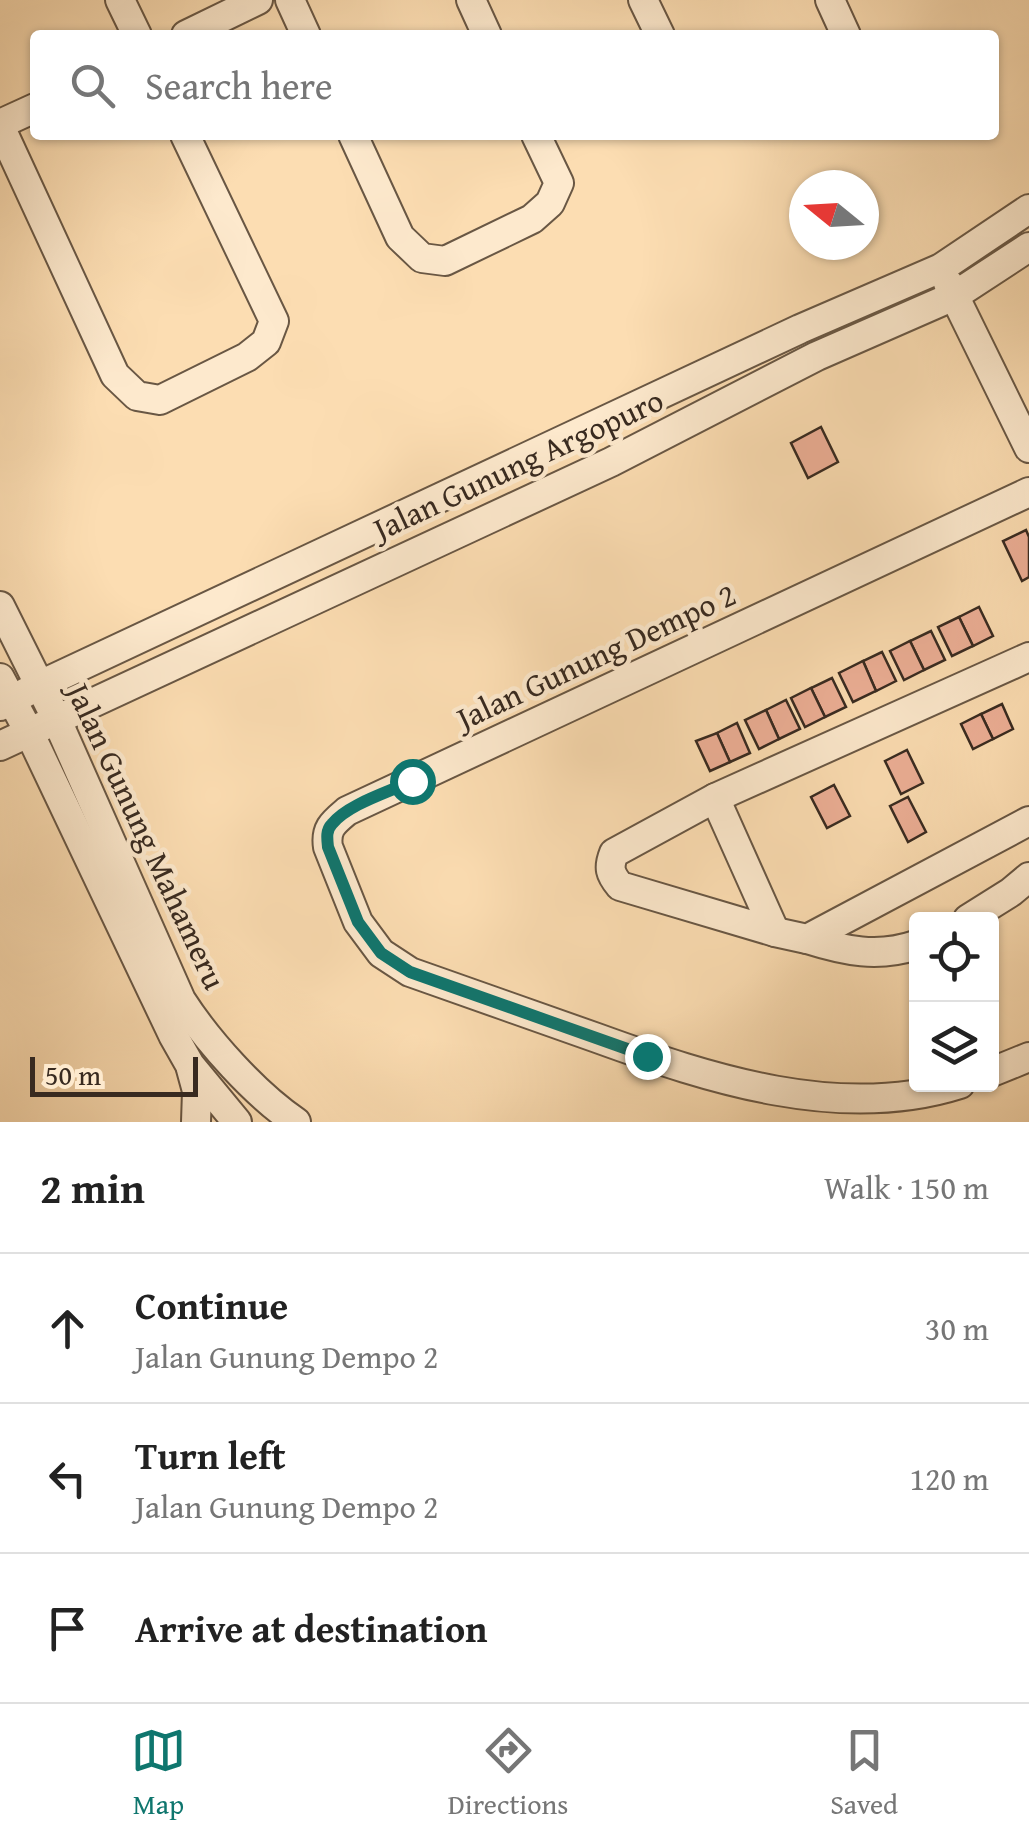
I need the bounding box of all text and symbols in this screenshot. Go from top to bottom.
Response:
search box [30,30,999,140]
text: Search here [145,57,333,113]
icon: search [65,58,120,113]
north arrow [789,170,879,260]
street label: Jalan Gunung Argopuro [362,376,671,554]
street label: Jalan Gunung Dempo 2 [445,571,743,743]
street label: Jalan Gunung Mahameru [54,672,239,997]
route start [390,759,436,805]
map controls [909,912,999,1092]
button: locate [909,912,999,1002]
button: layers [909,1002,999,1092]
route end [625,1034,671,1080]
scale bar [30,1052,198,1096]
text: 50 m [45,1054,101,1095]
text: 2 min [40,1157,145,1218]
text: Walk · 150 m [824,1164,989,1211]
text: Continue [135,1277,288,1333]
icon: ahead [40,1301,95,1356]
text: 30 m [925,1305,989,1352]
text: Jalan Gunung Dempo 2 [135,1333,438,1380]
text: Turn left [135,1427,286,1483]
icon: left [40,1451,95,1506]
text: 120 m [910,1455,989,1502]
text: Jalan Gunung Dempo 2 [135,1483,438,1530]
text: Arrive at destination [135,1600,488,1656]
icon: arrive [40,1601,95,1656]
tab: Map [131,1723,186,1824]
tab: Directions [448,1723,568,1824]
tab: Saved [830,1723,898,1824]

